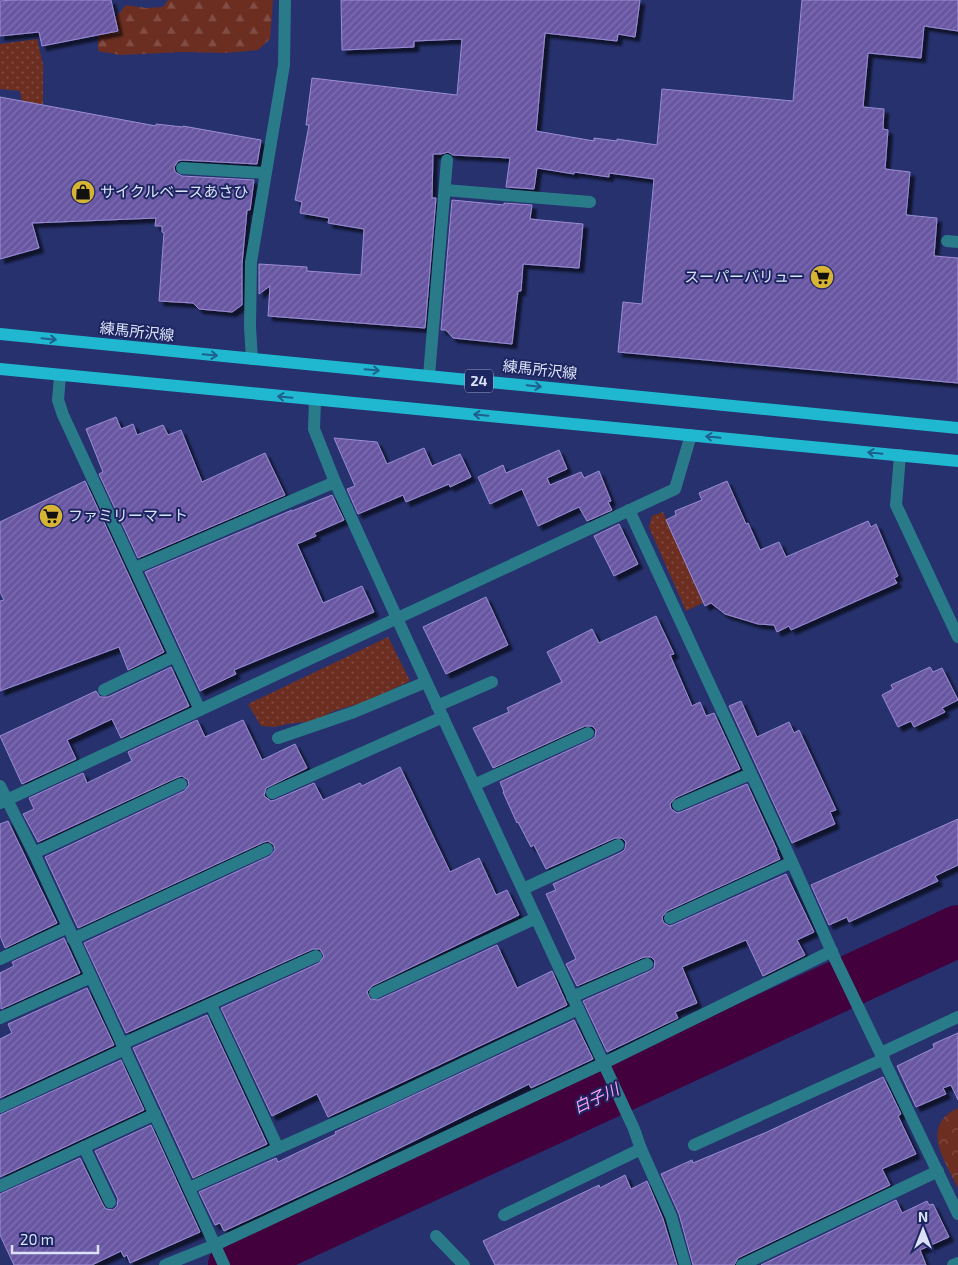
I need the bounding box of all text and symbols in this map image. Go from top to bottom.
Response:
shop icon: サイクルベースあさひ [70,179,96,205]
place label: サイクルベースあさひ [100,182,249,200]
supermarket icon: スーパーバリュー [809,264,835,290]
place label: スーパーバリュー [684,267,804,285]
street label: 練馬所沢線 [99,318,175,344]
one-way arrow [40,334,56,344]
one-way arrow [202,350,218,360]
street label: 練馬所沢線 [502,356,578,382]
one-way arrow [364,365,380,375]
road number: 24 [465,370,493,392]
one-way arrow [525,381,541,391]
one-way arrow [277,392,293,402]
one-way arrow [474,410,490,420]
one-way arrow [705,432,721,442]
one-way arrow [867,448,883,457]
supermarket icon: ファミリーマート [38,503,64,529]
place label: ファミリーマート [68,506,188,524]
water label: 白子川 [570,1078,623,1116]
north arrow [898,1205,948,1255]
text: N [918,1208,928,1225]
scale bar [12,1222,99,1254]
text: 20 m [20,1230,54,1248]

